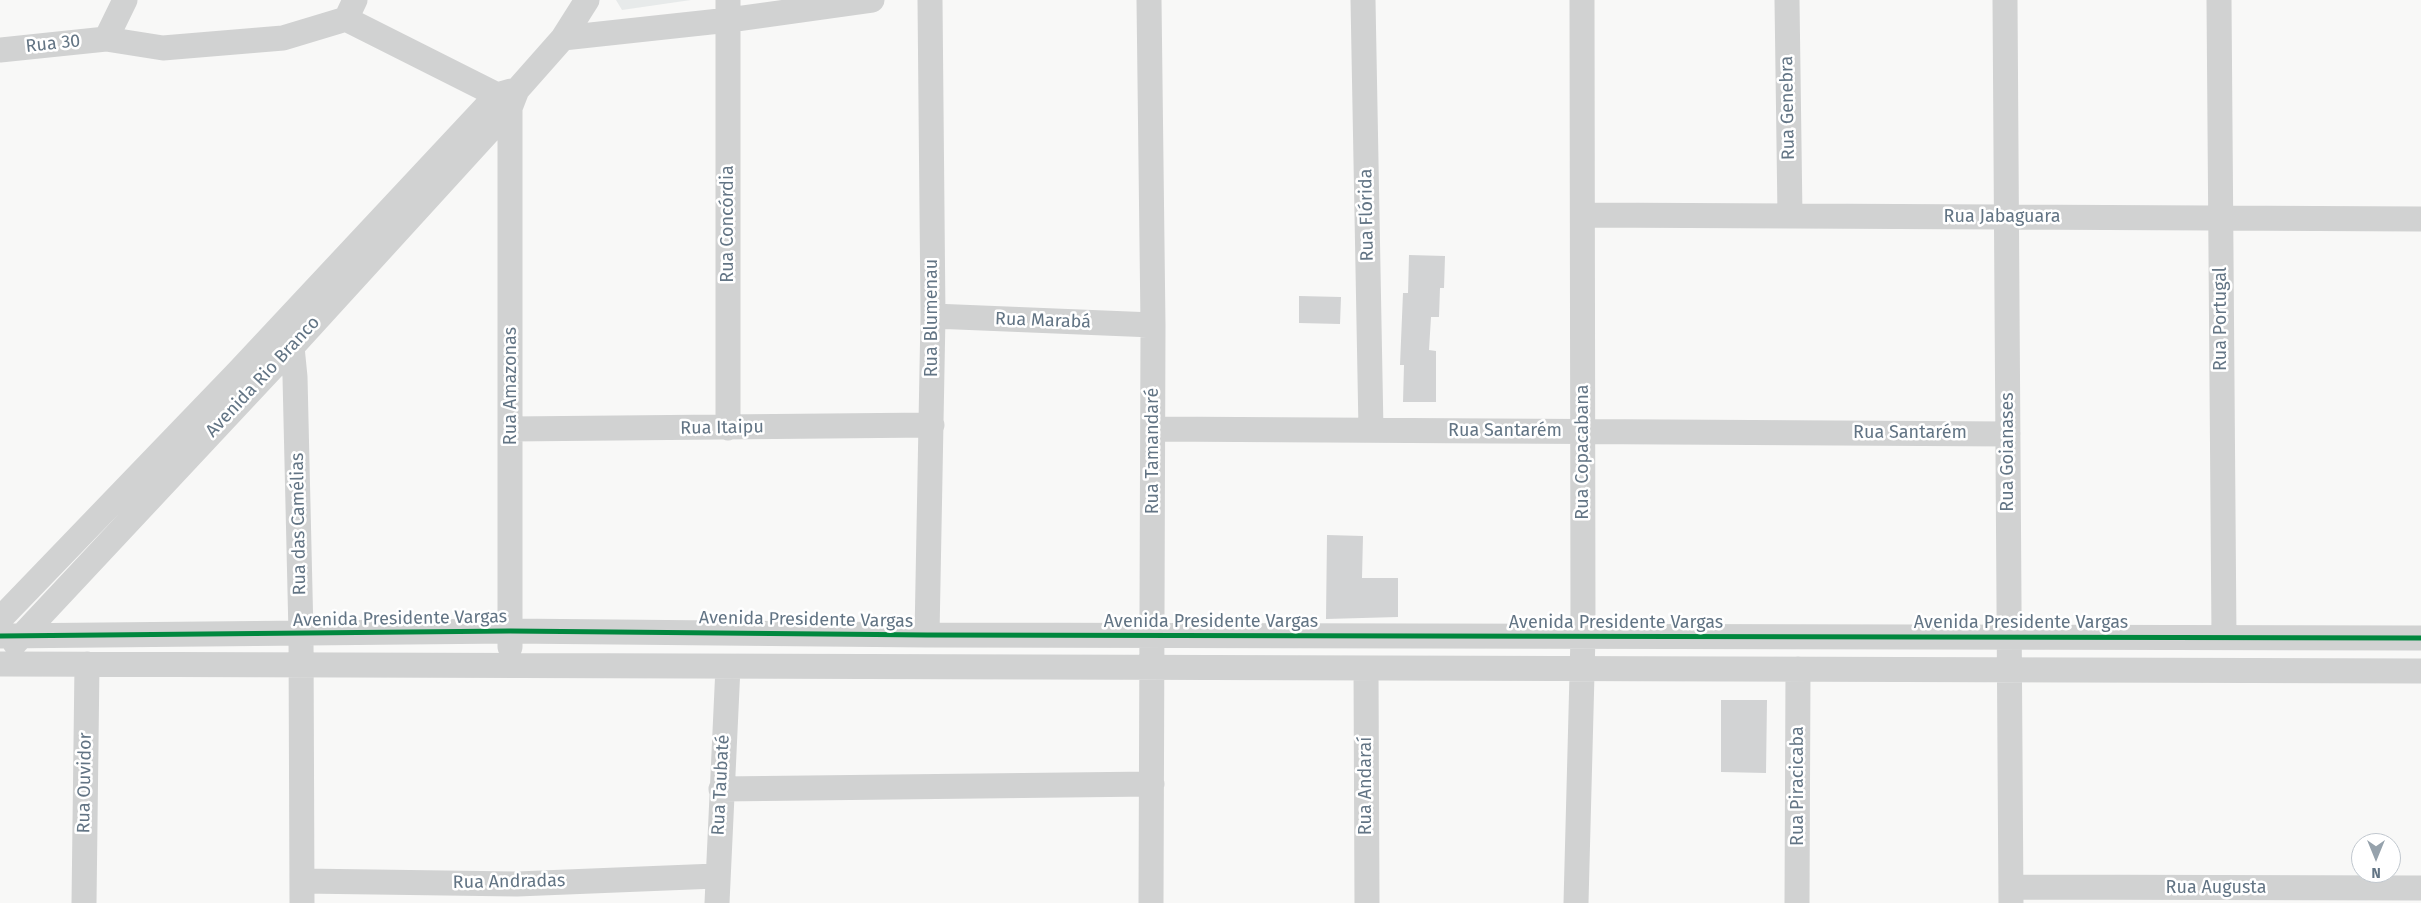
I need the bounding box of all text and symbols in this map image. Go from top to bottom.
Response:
street label: Rua 30 [25,30,81,58]
street label: Rua Genebra [1776,56,1800,160]
street label: Rua Concórdia [717,165,739,283]
street label: Rua Flórida [1355,168,1379,262]
street label: Rua Jabaguara [1944,206,2060,228]
street label: Rua Blumenau [921,259,943,377]
street label: Rua Portugal [2210,267,2232,371]
street label: Rua Marabá [995,309,1091,333]
street label: Avenida Rio Branco [201,312,325,442]
street label: Rua Amazonas [500,327,522,445]
street label: Rua Copacabana [1572,384,1594,520]
street label: Rua Tamandaré [1142,388,1164,514]
street label: Rua Goianases [1997,392,2019,512]
street label: Rua Itaipu [680,416,764,440]
street label: Rua Santarém [1448,420,1562,442]
street label: Rua Santarém [1853,422,1967,444]
street label: Rua das Camélias [287,452,311,596]
street label: Avenida Presidente Vargas [293,606,507,632]
street label: Avenida Presidente Vargas [699,607,913,633]
street label: Avenida Presidente Vargas [1104,611,1318,633]
street label: Avenida Presidente Vargas [1509,612,1723,634]
street label: Avenida Presidente Vargas [1914,612,2128,634]
street label: Rua Piracicaba [1787,726,1809,846]
street label: Rua Ouvidor [73,732,97,834]
street label: Rua Taubaté [708,734,734,836]
street label: Rua Andaraí [1355,737,1377,835]
north arrow [2351,833,2401,883]
text: N [2371,864,2381,881]
street label: Rua Andradas [453,870,565,894]
street label: Rua Augusta [2166,877,2266,899]

